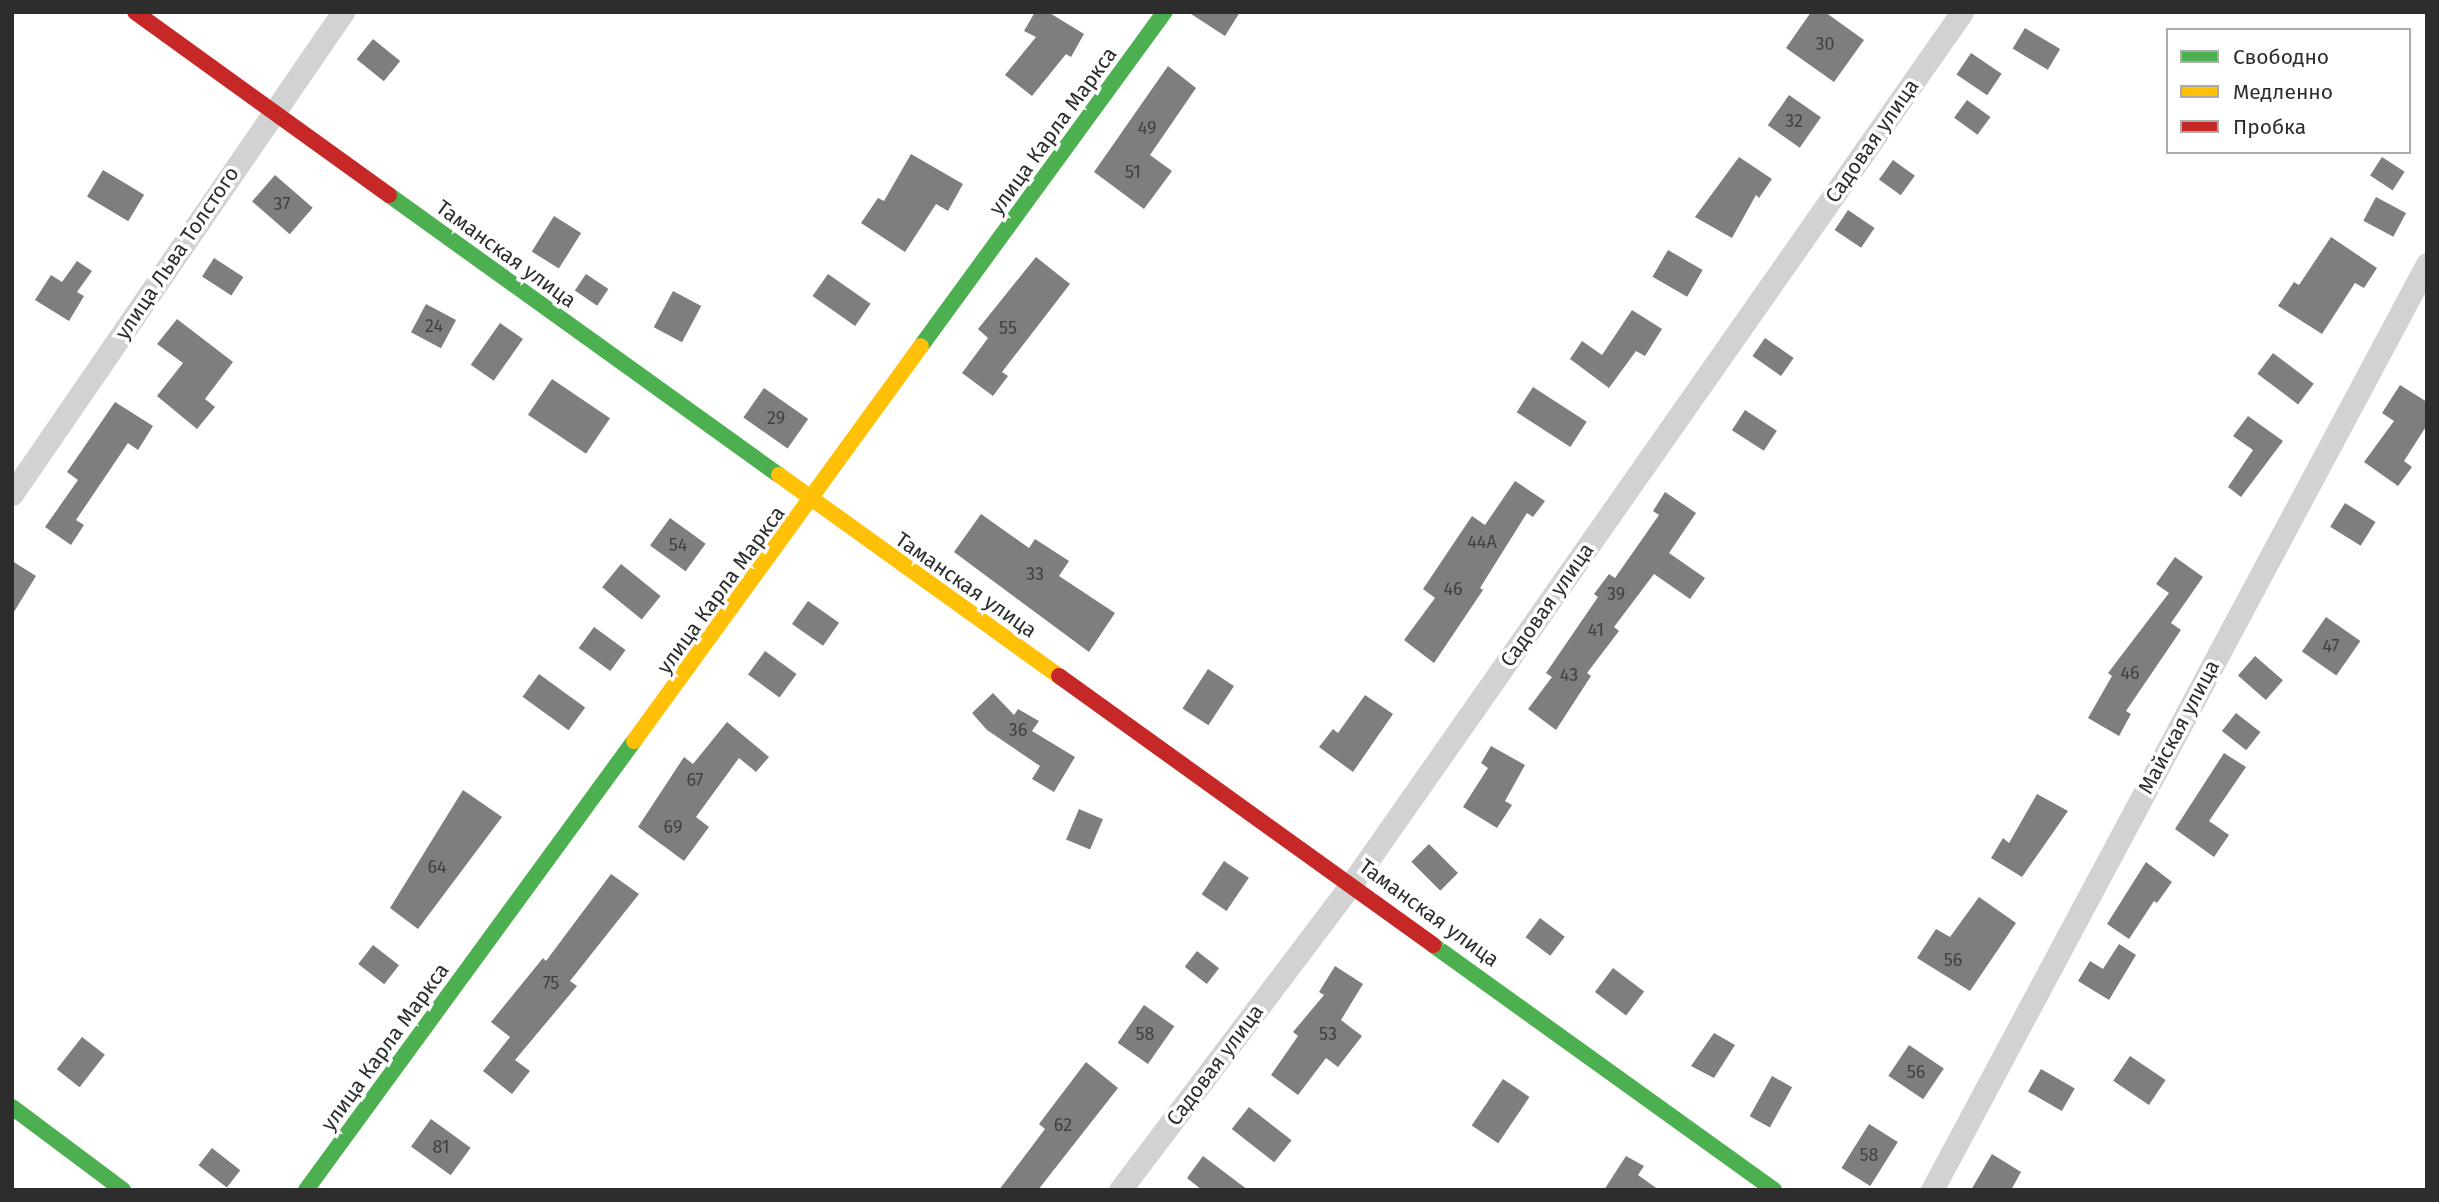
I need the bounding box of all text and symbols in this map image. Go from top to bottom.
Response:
legend [2166,28,2411,154]
house number: 30 [1815,33,1835,55]
street label: улица Карла Маркса [984,42,1122,220]
text: Свободно [2233,44,2329,70]
street label: Садовая улица [1820,74,1924,208]
text: Медленно [2233,79,2333,105]
house number: 32 [1785,110,1803,132]
text: Пробка [2233,114,2306,140]
house number: 49 [1138,117,1156,139]
house number: 51 [1125,161,1141,183]
street label: улица Льва Толстого [110,162,244,344]
house number: 37 [274,193,290,215]
street label: Таманская улица [431,195,581,313]
house number: 24 [425,315,443,337]
house number: 55 [999,317,1017,339]
house number: 29 [767,407,785,429]
street label: улица Карла Маркса [652,501,790,679]
street label: Таманская улица [890,527,1042,643]
house number: 44А [1467,531,1497,553]
house number: 54 [669,534,687,556]
street label: Садовая улица [1495,538,1599,672]
house number: 33 [1026,563,1044,585]
house number: 46 [1443,578,1463,600]
house number: 39 [1607,583,1625,605]
house number: 41 [1588,619,1604,641]
house number: 47 [2322,635,2340,657]
street label: Майская улица [2133,656,2225,798]
house number: 46 [2120,662,2140,684]
house number: 43 [1560,664,1578,686]
house number: 36 [1009,719,1027,741]
house number: 67 [686,769,704,791]
house number: 69 [664,816,682,838]
street label: Таманская улица [1354,854,1504,972]
house number: 64 [427,856,447,878]
house number: 56 [1944,949,1962,971]
street label: улица Карла Маркса [316,958,454,1136]
house number: 75 [543,972,559,994]
street label: Садовая улица [1161,999,1269,1131]
house number: 58 [1136,1023,1154,1045]
house number: 53 [1319,1023,1337,1045]
house number: 56 [1907,1061,1925,1083]
house number: 62 [1054,1114,1072,1136]
house number: 81 [432,1136,450,1158]
house number: 58 [1860,1144,1878,1166]

